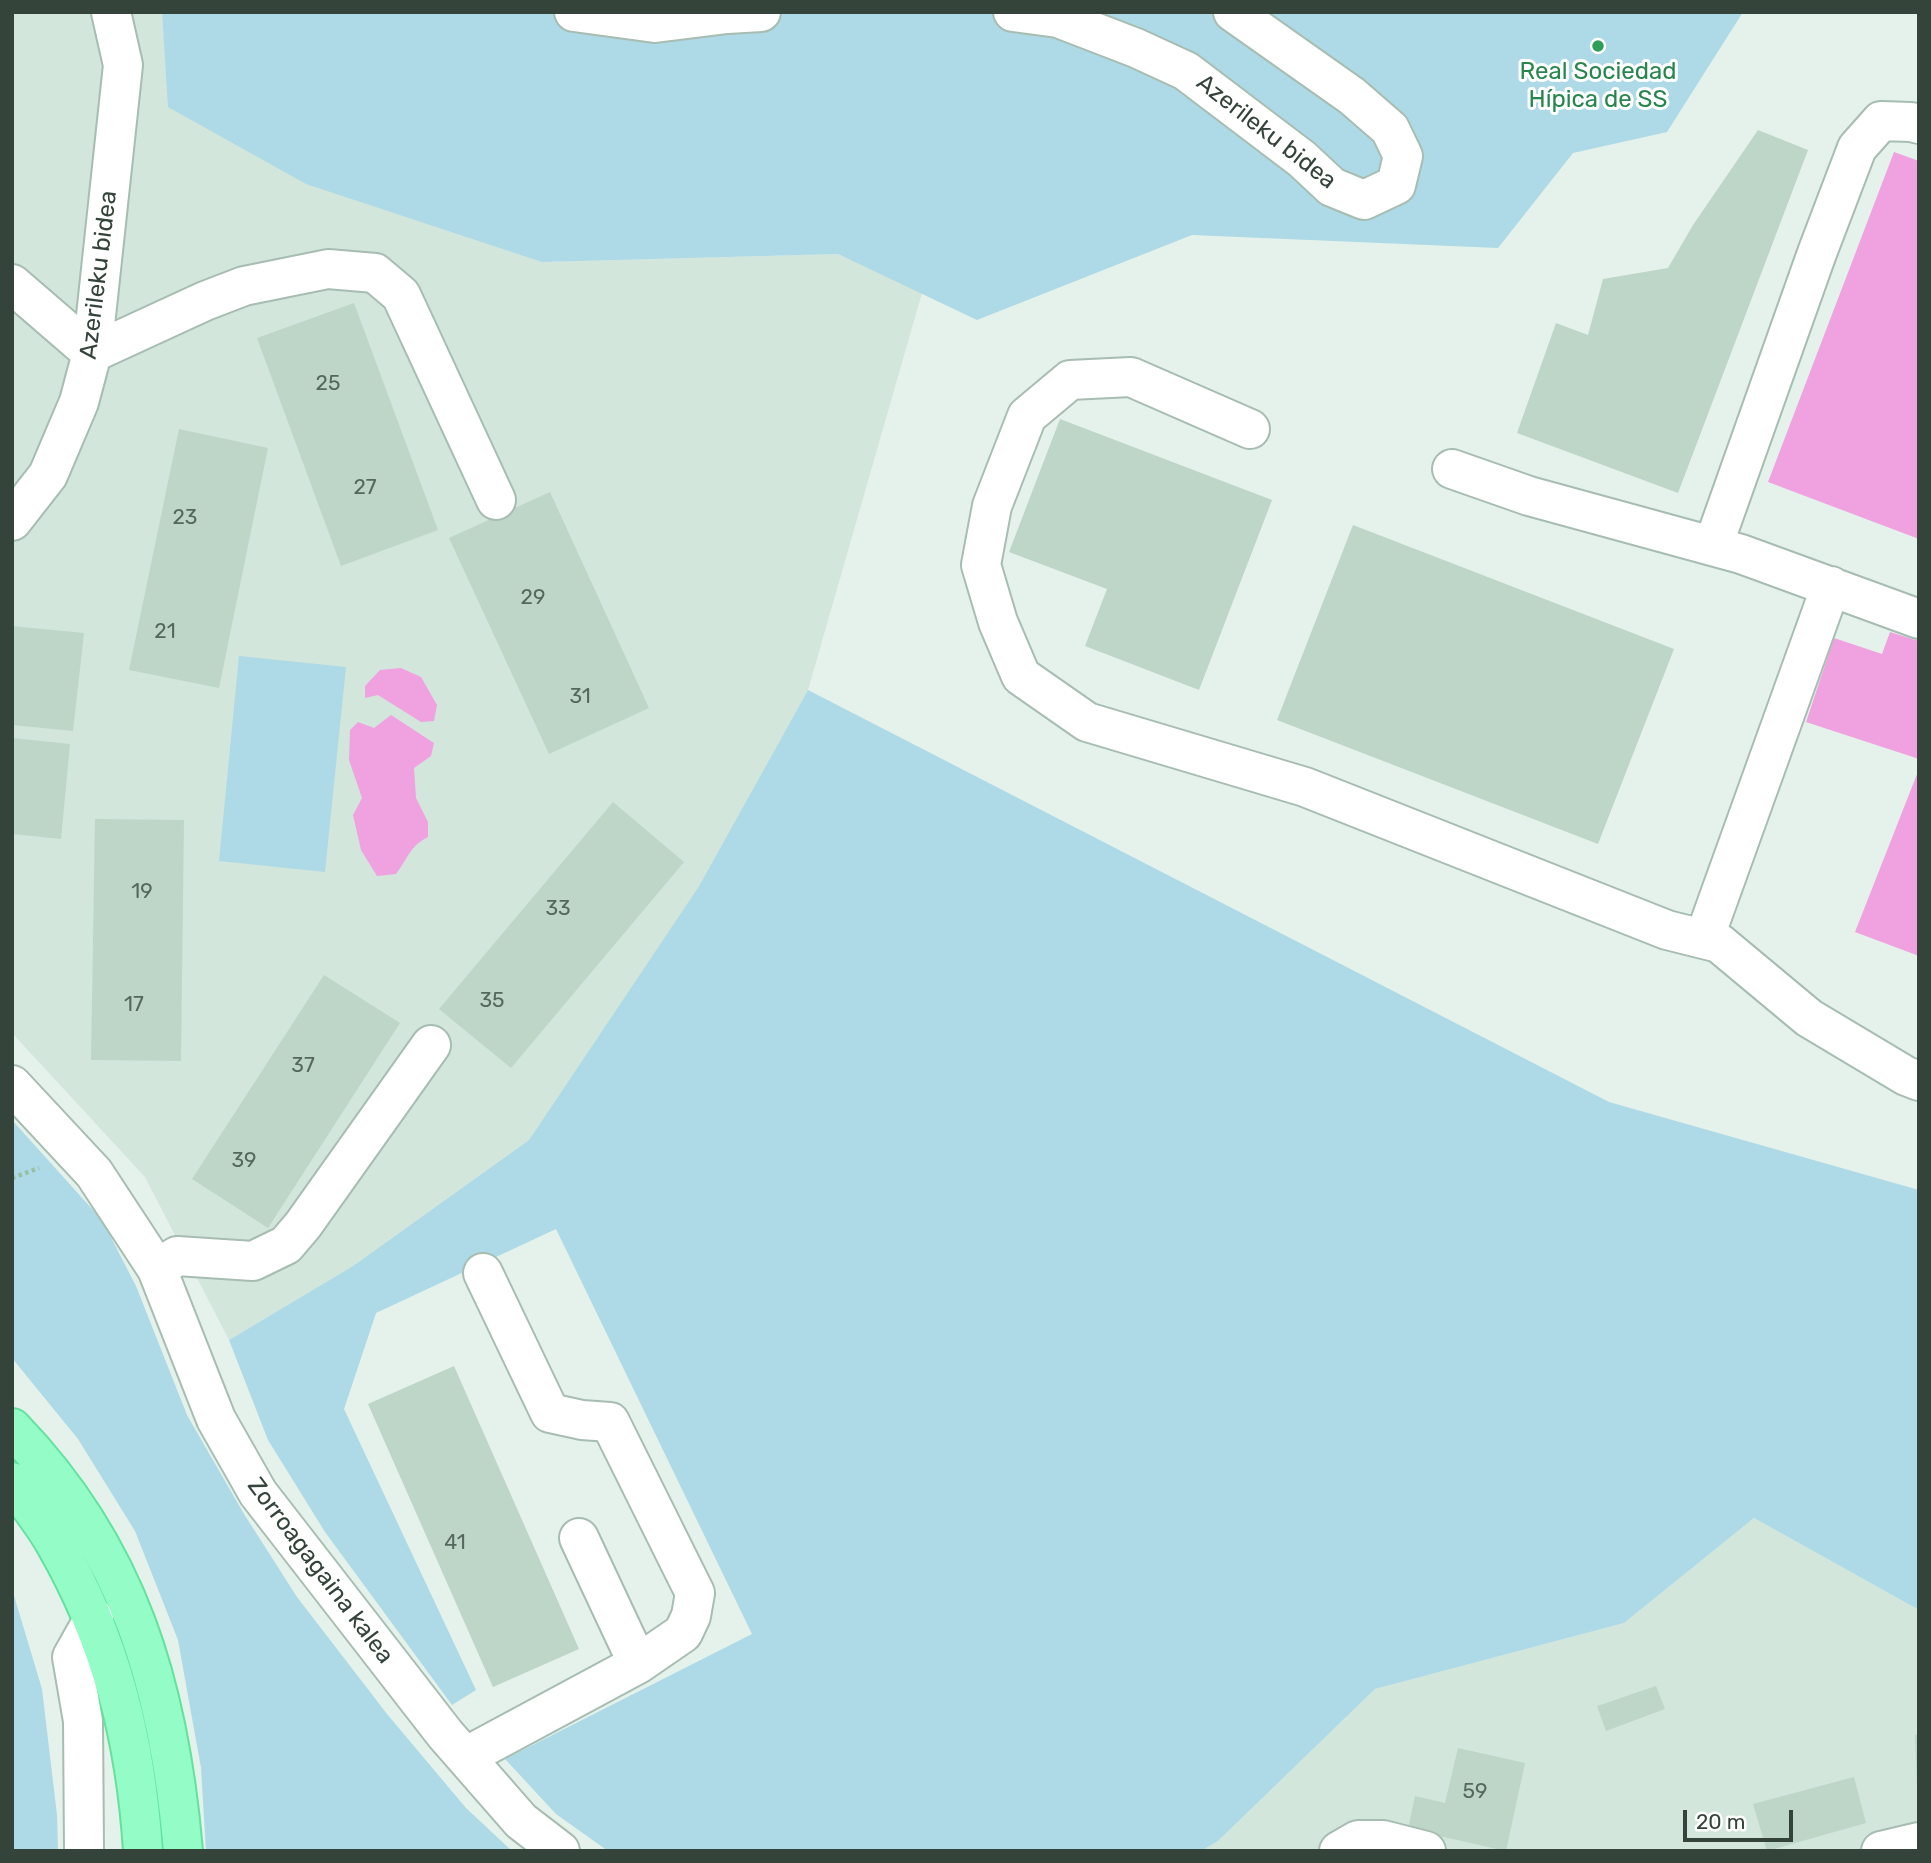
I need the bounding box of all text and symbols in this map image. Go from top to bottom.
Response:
marker: Real Sociedad Hípica de SS [1590,38,1606,54]
place label: Real Sociedad Hípica de SS [1520,58,1676,114]
street label: Azerileku bidea [1190,68,1342,196]
street label: Azerileku bidea [74,189,124,361]
house number: 25 [316,371,340,397]
house number: 27 [353,475,377,501]
house number: 23 [173,505,197,531]
house number: 29 [521,585,545,611]
house number: 21 [154,619,176,645]
house number: 31 [569,684,591,710]
house number: 19 [131,879,153,905]
house number: 33 [545,896,571,922]
house number: 35 [479,988,505,1014]
house number: 17 [124,992,144,1018]
house number: 37 [291,1053,315,1079]
house number: 39 [231,1148,257,1174]
street label: Zorroagagaina kalea [241,1472,399,1670]
house number: 41 [444,1530,466,1556]
house number: 59 [1463,1779,1487,1805]
scale bar [1686,1797,1796,1841]
text: 20 m [1696,1809,1745,1834]

